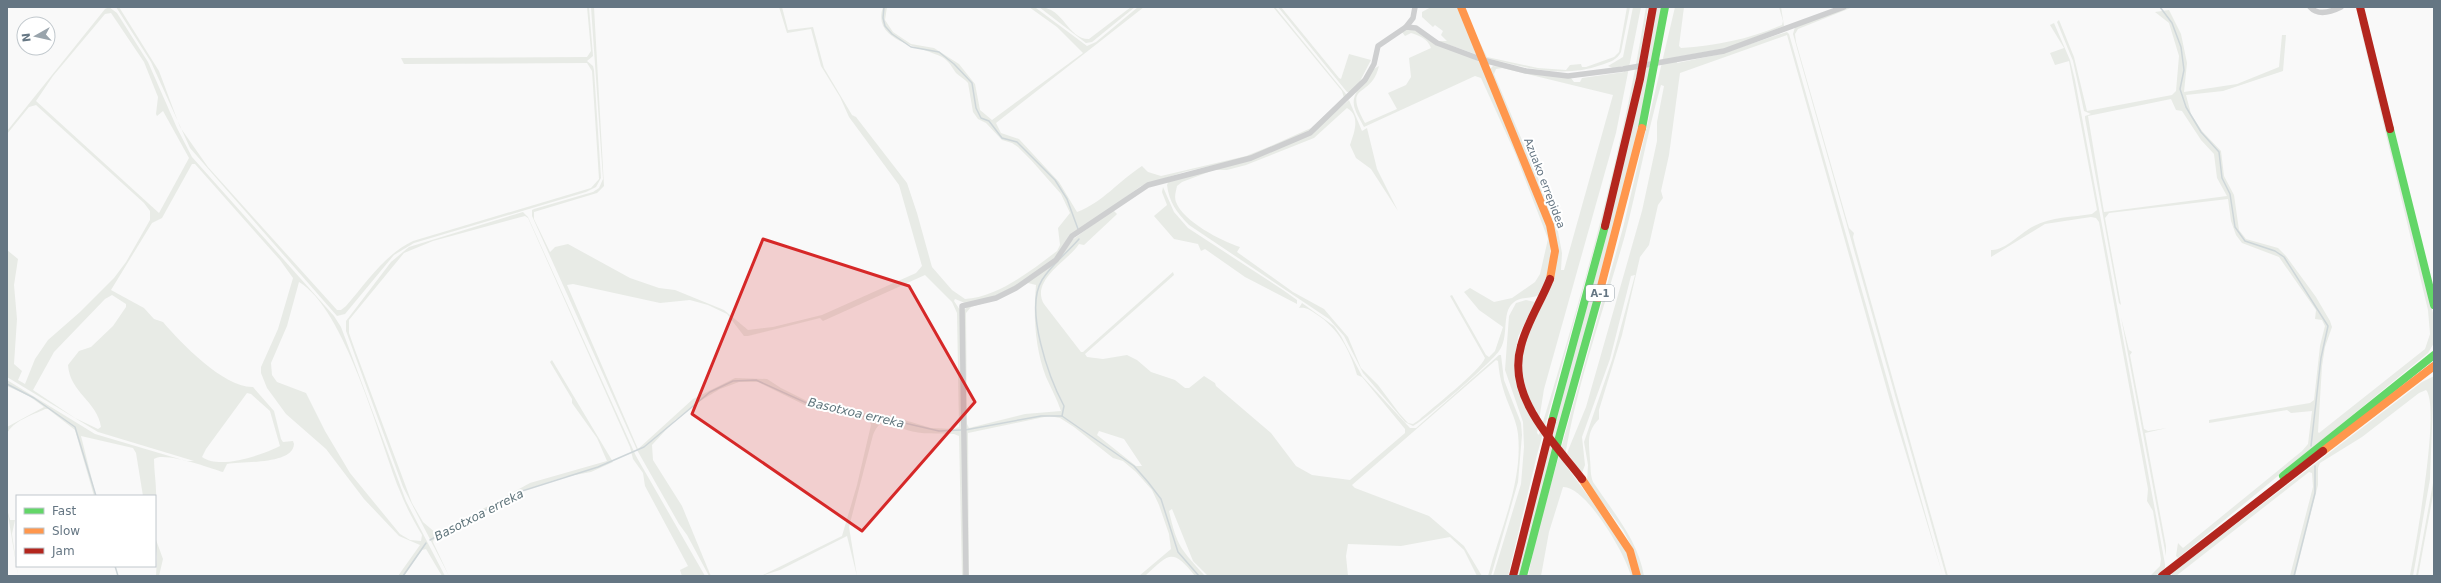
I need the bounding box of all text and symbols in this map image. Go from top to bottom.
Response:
north arrow [16,16,56,56]
text: N [20,32,34,43]
street label: Azuako errepidea [1521,136,1568,230]
road number: A-1 [1586,285,1614,301]
water label: Basotxoa erreka [806,395,906,431]
water label: Basotxoa erreka [432,486,526,544]
legend [16,495,156,567]
text: Fast [52,504,76,518]
text: Slow [52,524,80,538]
text: Jam [51,544,75,558]

